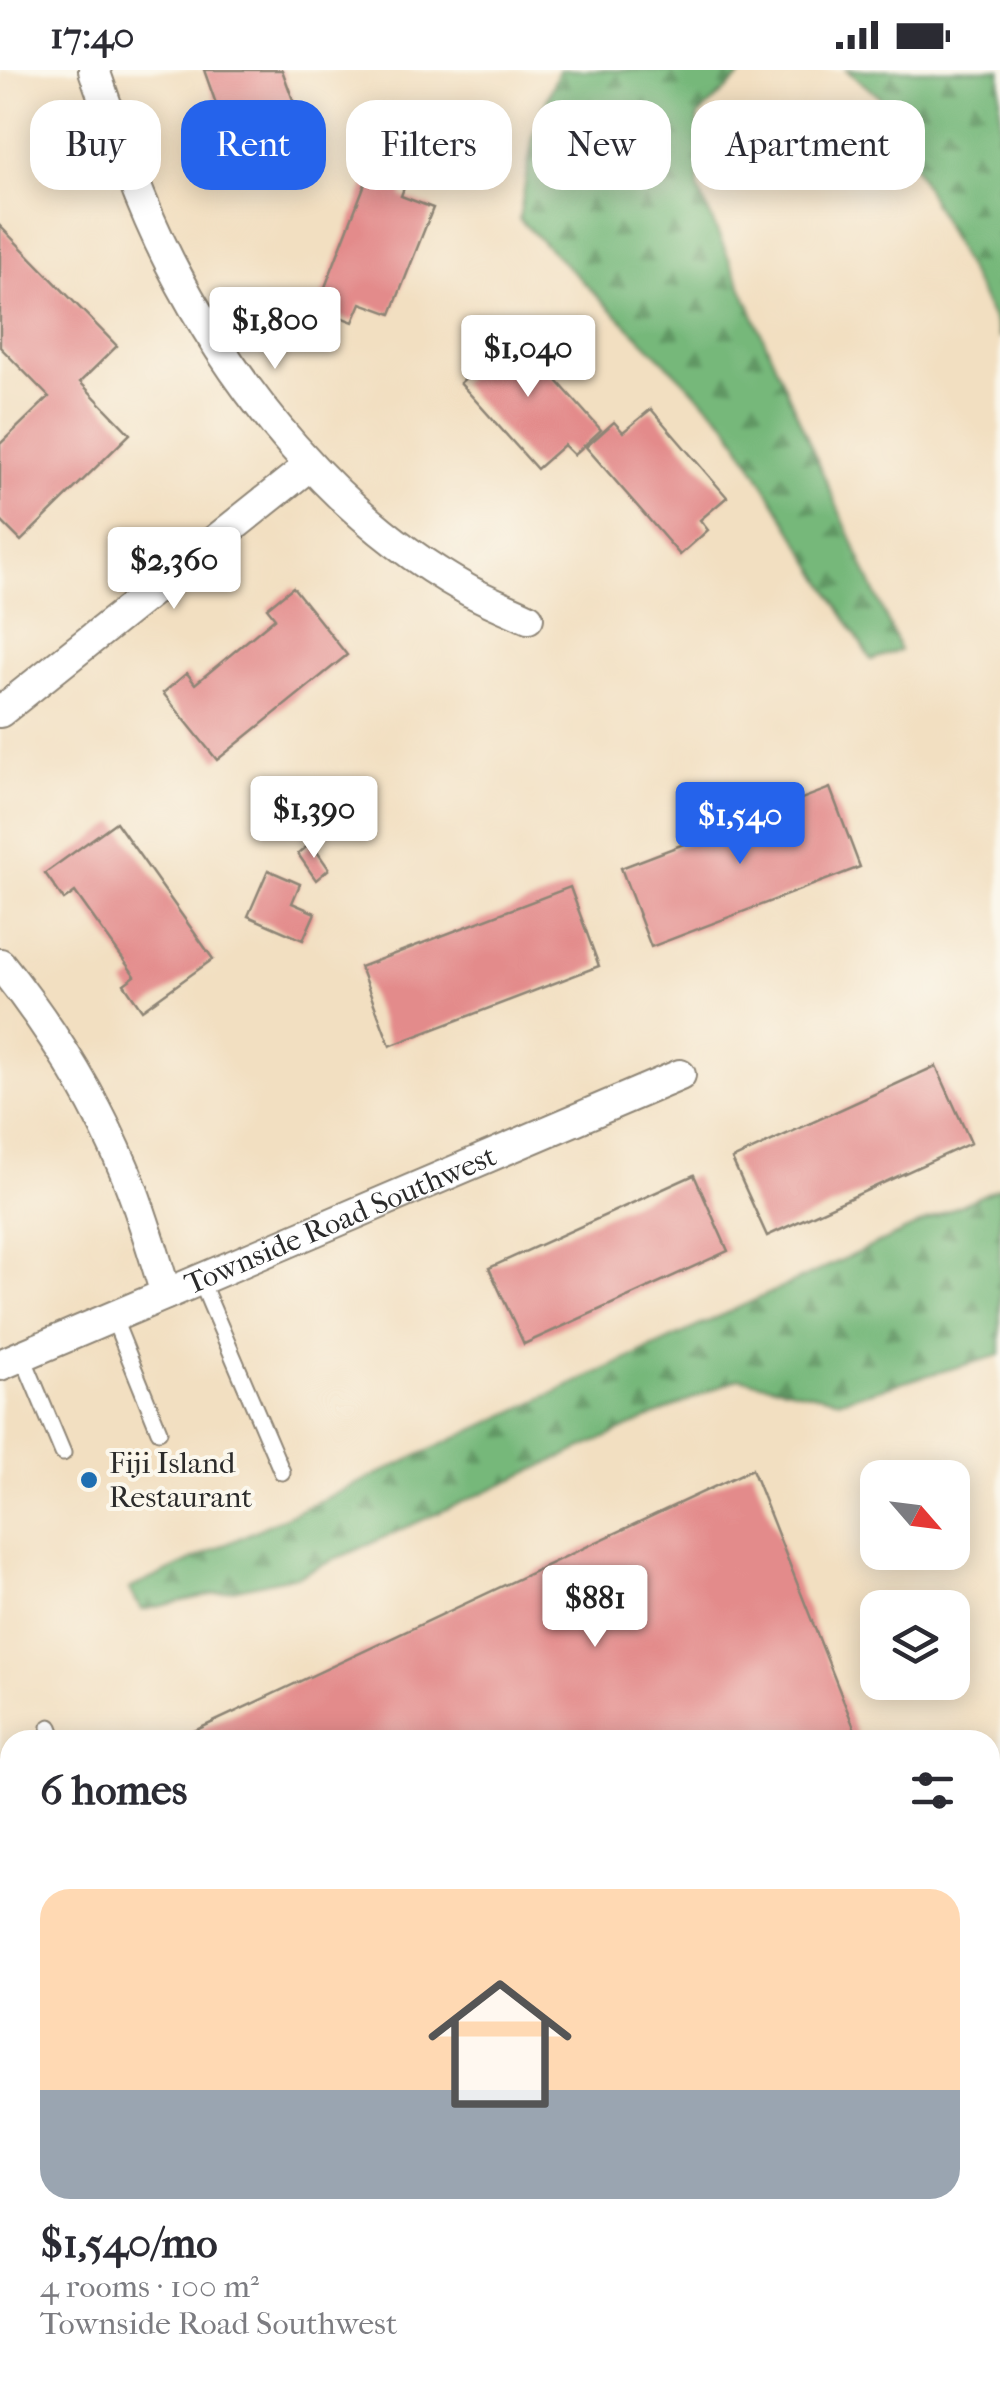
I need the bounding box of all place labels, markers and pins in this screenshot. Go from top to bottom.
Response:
pin: $1,800 [194,287,356,372]
pin: $1,040 [447,315,609,400]
pin: $2,360 [93,527,255,612]
pin: $1,390 [233,776,395,861]
pin: $1,540 [659,782,821,867]
place label: Fiji Island Restaurant [109,1446,253,1515]
marker: Fiji Island Restaurant [78,1469,100,1491]
pin: $881 [536,1565,654,1650]

